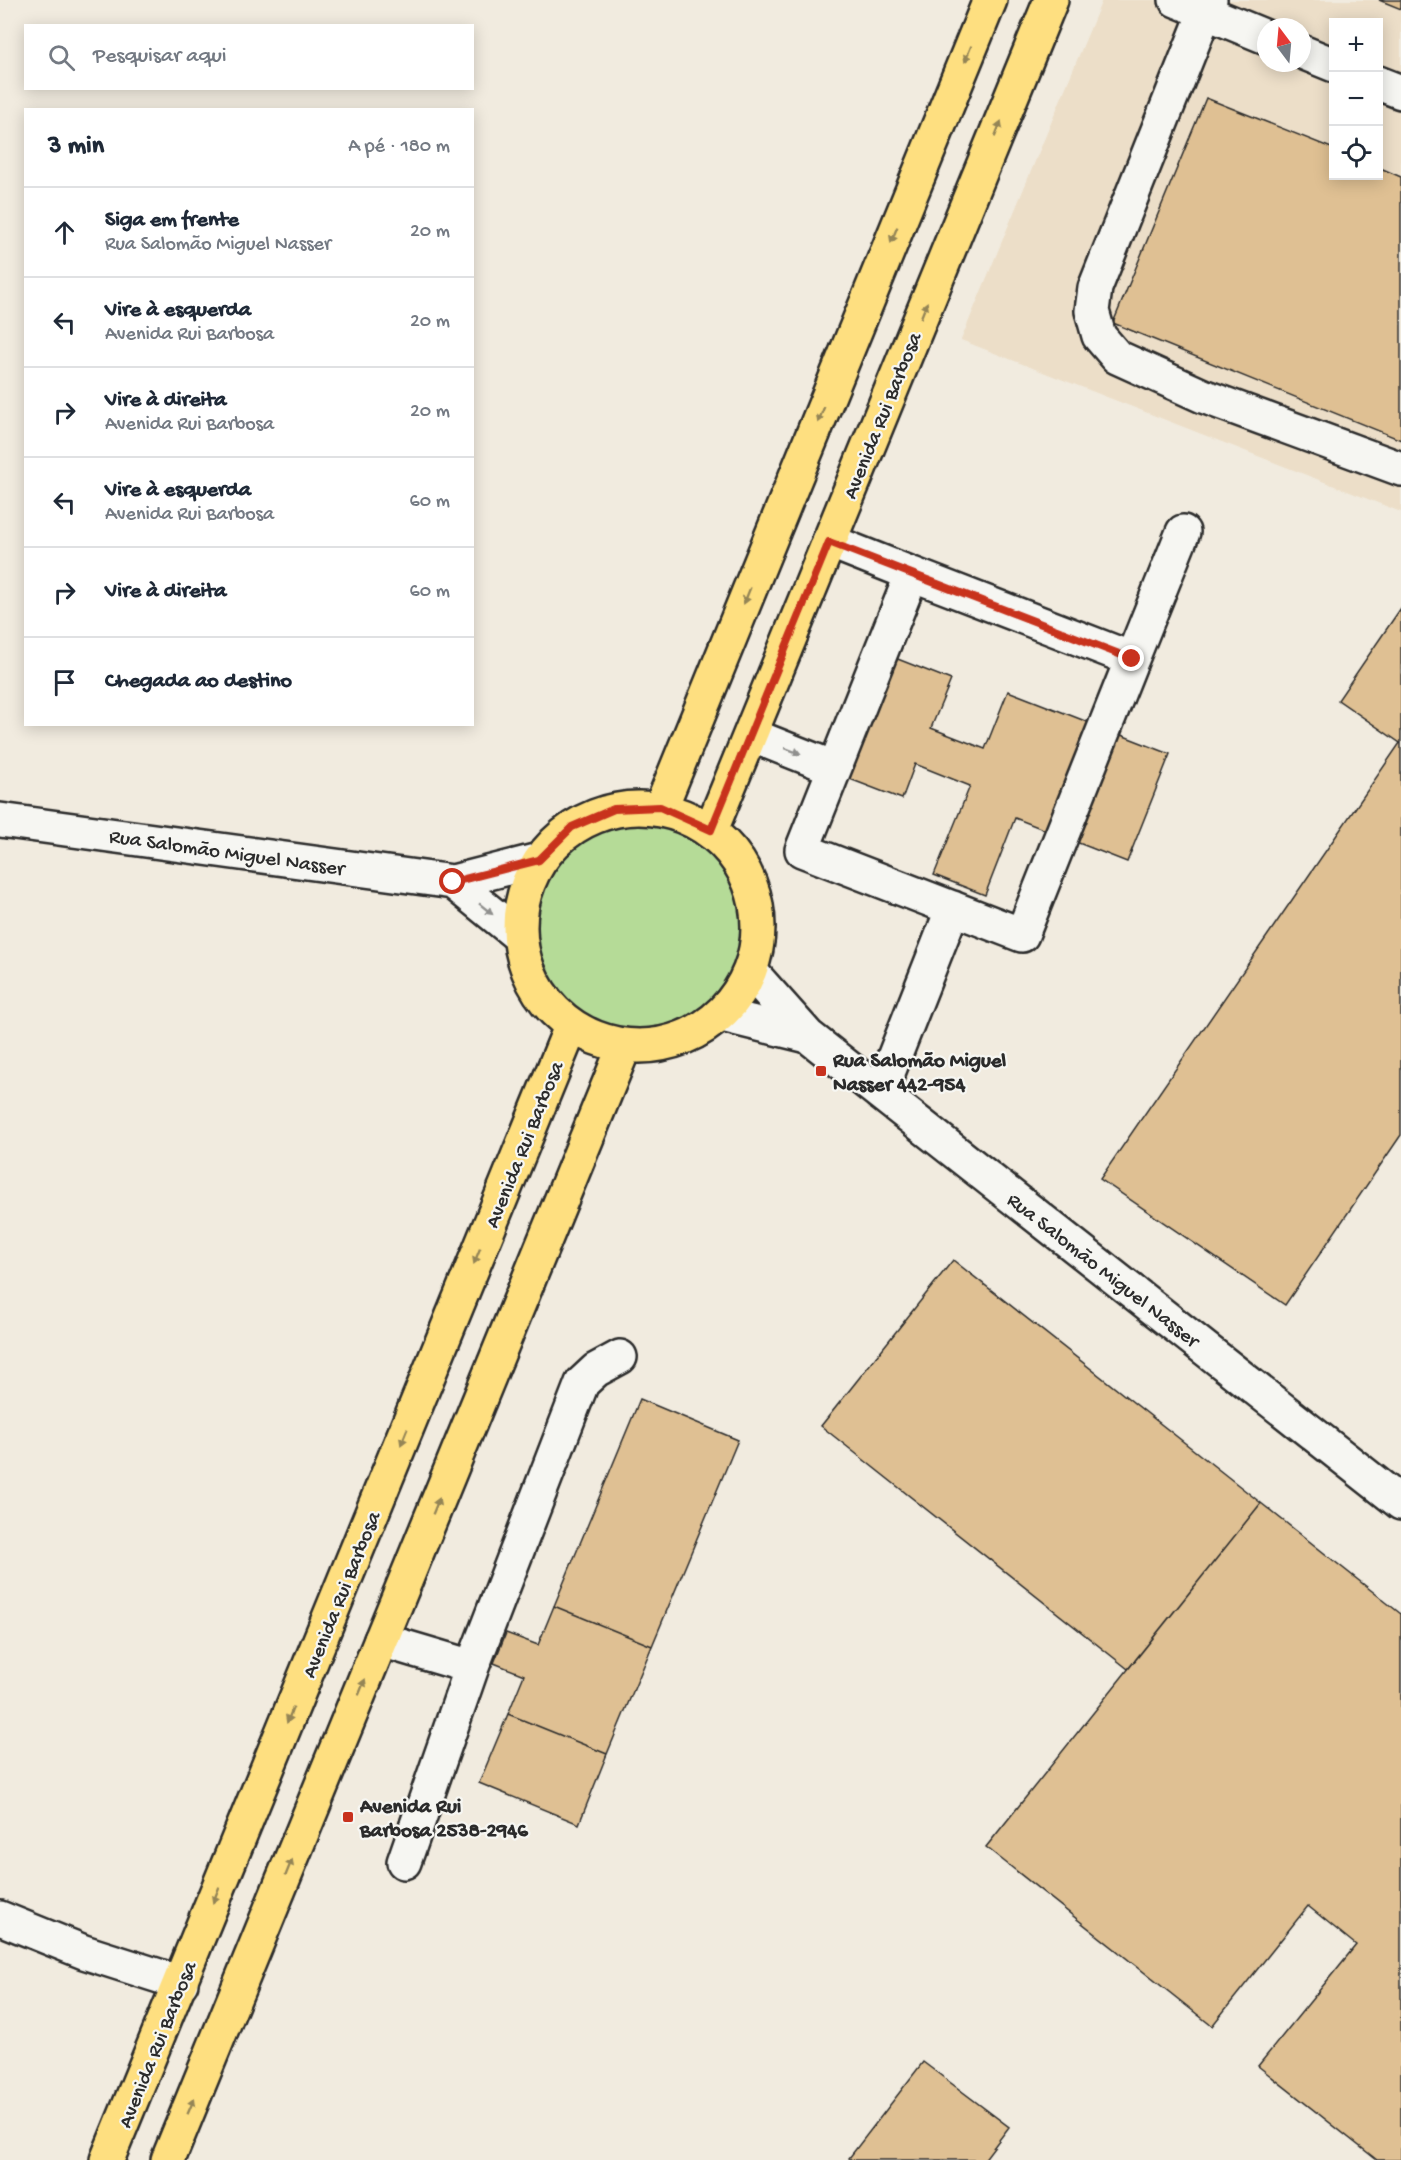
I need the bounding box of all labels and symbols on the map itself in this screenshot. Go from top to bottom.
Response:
north arrow [1257,18,1311,72]
one-way arrow [963,45,972,63]
one-way arrow [993,120,1003,138]
one-way arrow [889,226,899,244]
one-way arrow [920,301,929,319]
street label: Avenida Rui Barbosa [839,328,930,503]
one-way arrow [816,407,826,425]
one-way arrow [742,587,751,605]
route end [1118,645,1144,671]
one-way arrow [784,746,802,756]
street label: Rua Salomão Miguel Nasser [107,826,347,884]
route start [439,868,465,894]
one-way arrow [478,902,494,915]
place label: Rua Salomão Miguel Nasser 442-954 [832,1050,1007,1099]
street label: Avenida Rui Barbosa [481,1057,572,1232]
marker: Rua Salomão Miguel Nasser 442-954 [814,1064,828,1078]
street label: Rua Salomão Miguel Nasser [1001,1189,1204,1356]
one-way arrow [472,1248,482,1266]
one-way arrow [399,1428,408,1446]
one-way arrow [431,1497,441,1515]
street label: Avenida Rui Barbosa [298,1507,389,1682]
one-way arrow [357,1677,367,1695]
one-way arrow [285,1706,295,1724]
place label: Avenida Rui Barbosa 2538-2946 [359,1796,529,1845]
marker: Avenida Rui Barbosa 2538-2946 [341,1810,355,1824]
one-way arrow [284,1858,294,1876]
one-way arrow [211,1887,221,1905]
street label: Avenida Rui Barbosa [114,1957,205,2132]
one-way arrow [187,2097,196,2115]

